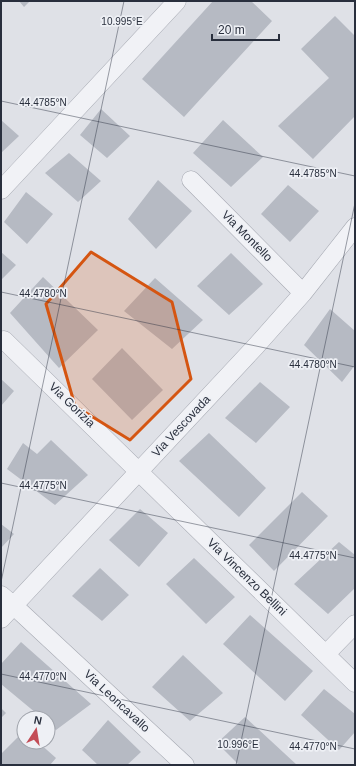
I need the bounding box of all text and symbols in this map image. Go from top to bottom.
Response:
text: 10.995°E [101,16,143,27]
scale bar [212,16,279,42]
text: 20 m [218,23,245,37]
text: 44.4785°N [19,97,67,108]
text: 44.4785°N [289,168,337,179]
street label: Via Montello [219,208,275,264]
text: 44.4780°N [19,288,67,299]
text: 44.4780°N [289,359,337,370]
street label: Via Gorizia [46,380,98,431]
street label: Via Vescovada [149,392,213,460]
text: 44.4775°N [19,480,67,491]
street label: Via Vincenzo Bellini [204,536,290,618]
text: 44.4775°N [289,550,337,561]
street label: Via Leoncavallo [81,667,153,735]
text: 44.4770°N [19,671,67,682]
north arrow [16,710,56,750]
text: N [33,714,43,727]
text: 10.996°E [217,739,259,750]
text: 44.4770°N [289,741,337,752]

